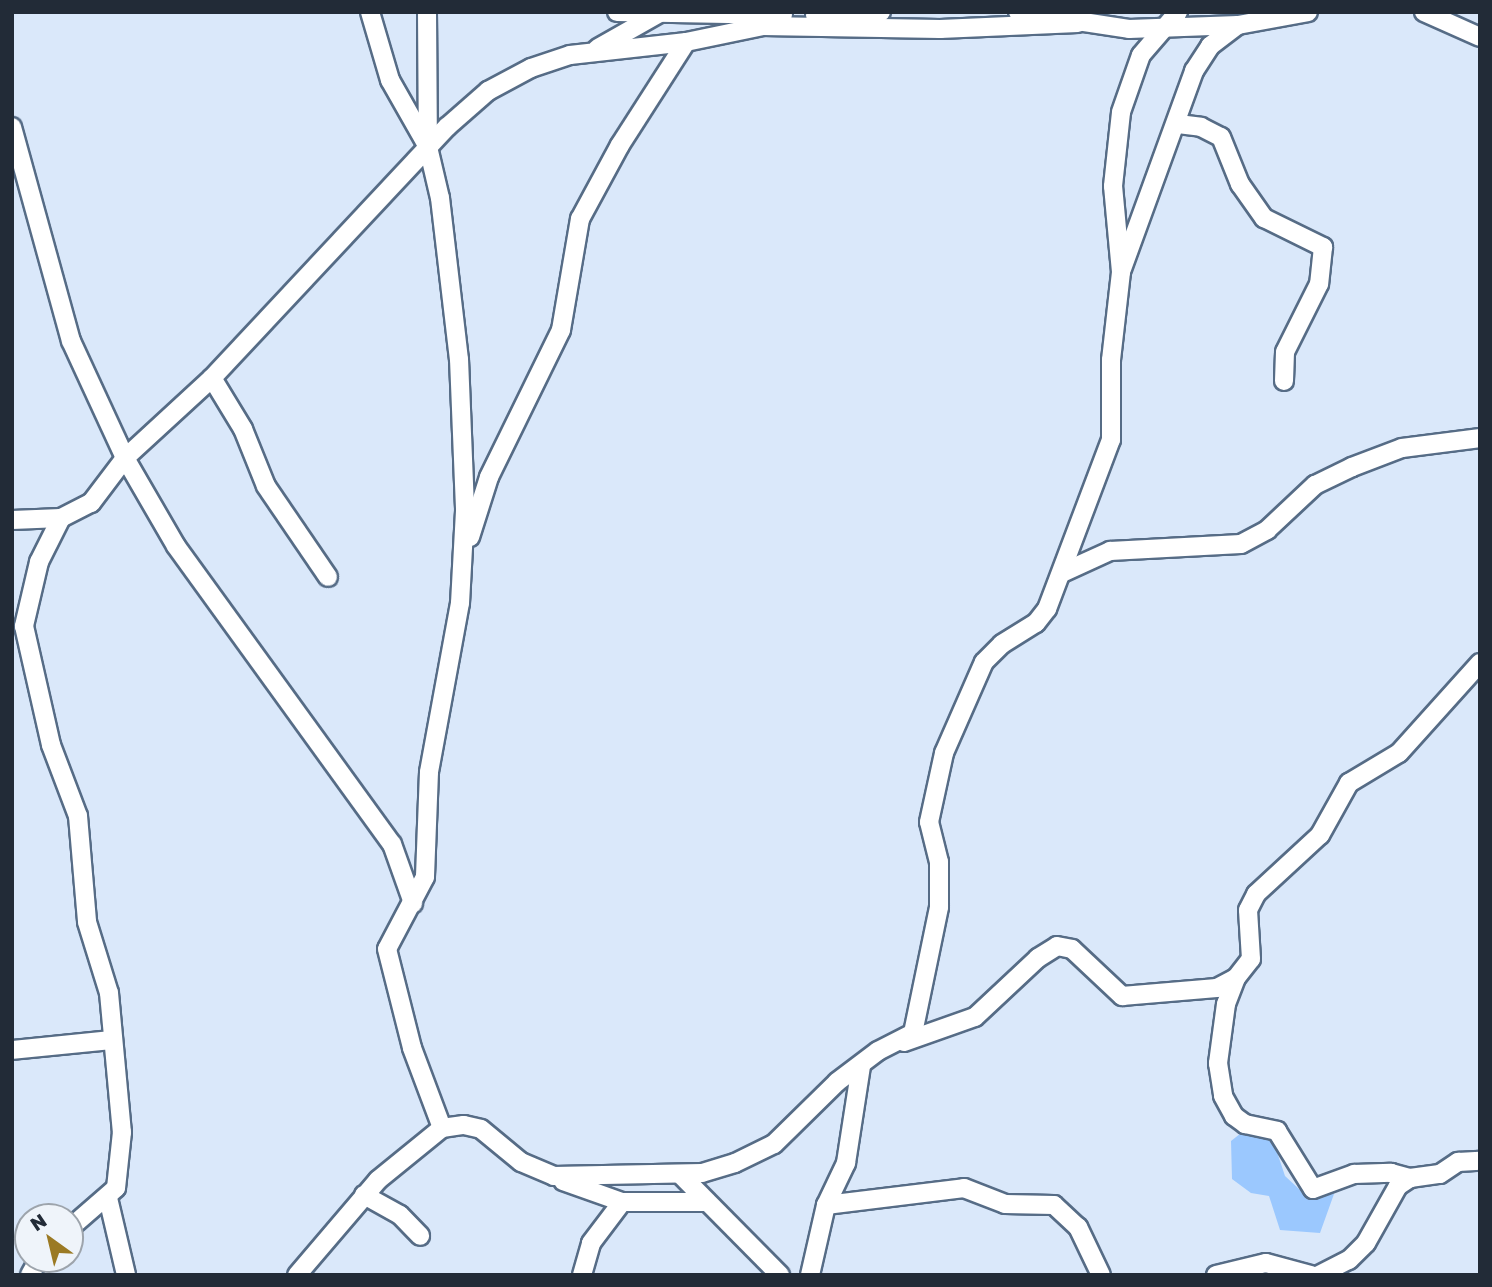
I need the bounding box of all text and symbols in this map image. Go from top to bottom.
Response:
north arrow [14,1203,84,1273]
text: N [26,1208,51,1235]

